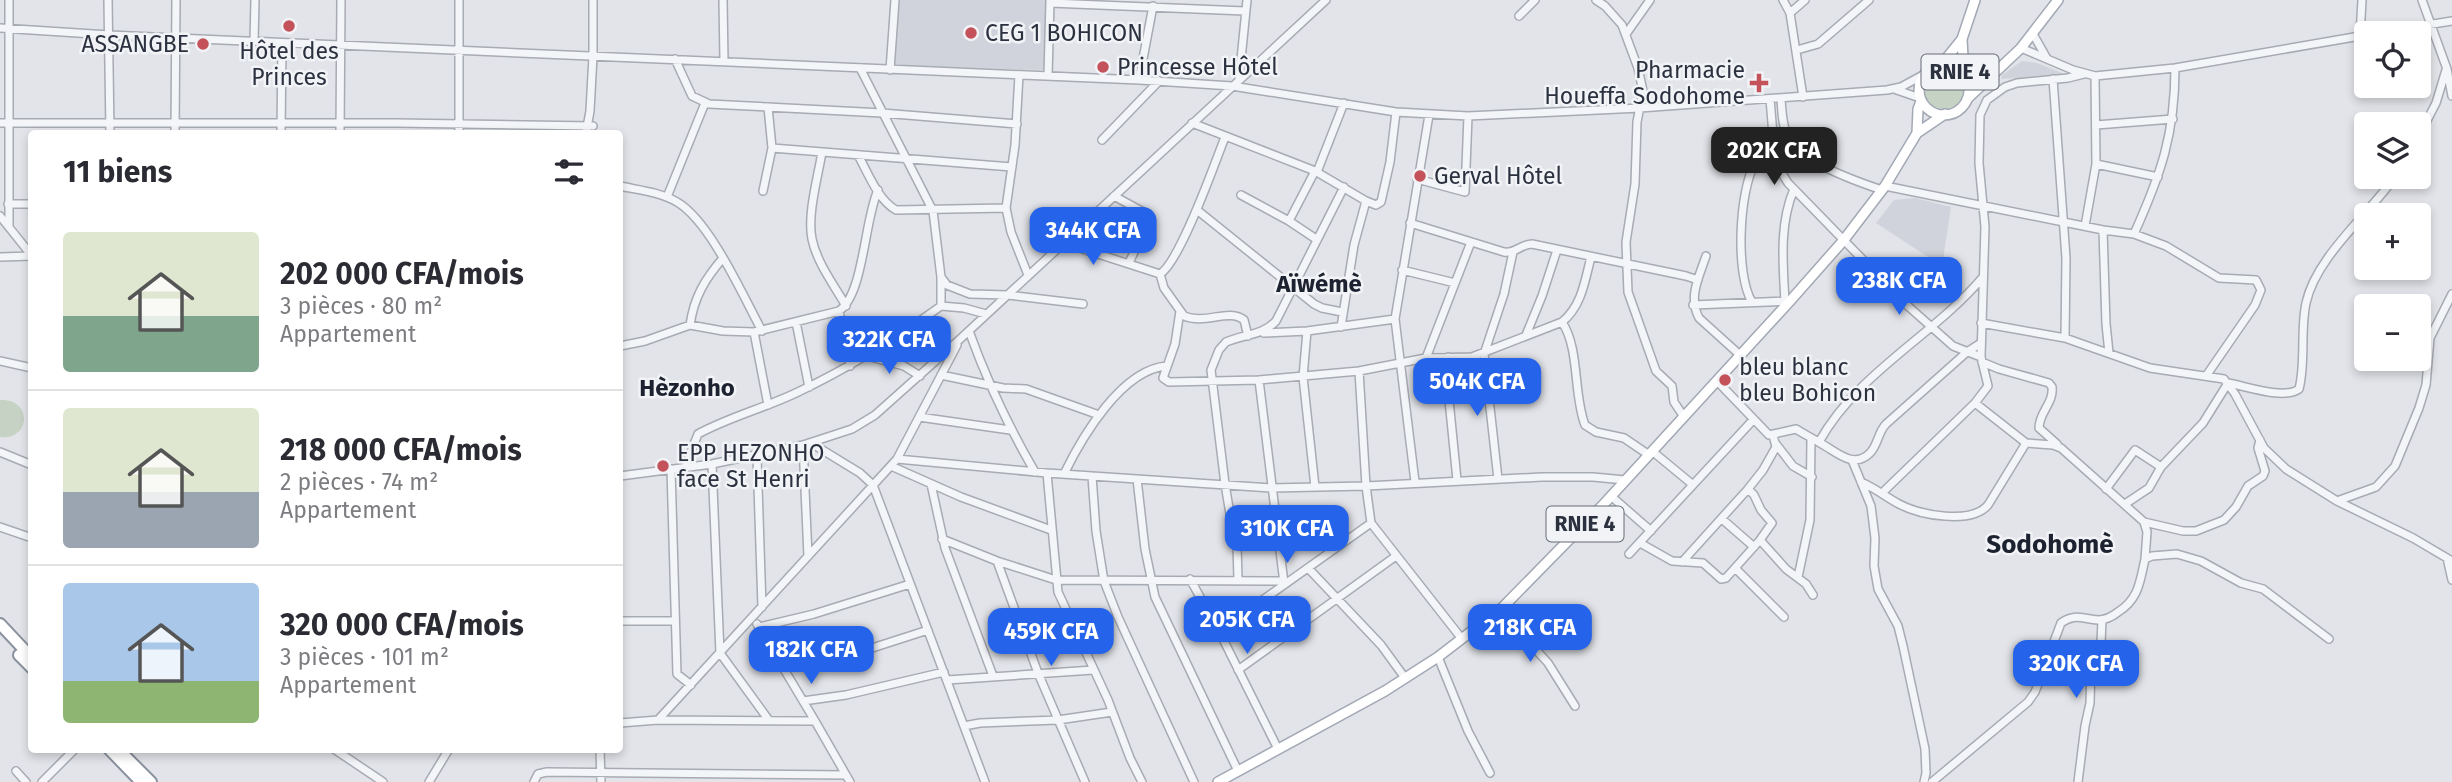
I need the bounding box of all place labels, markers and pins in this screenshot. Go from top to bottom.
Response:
marker: Hôtel des Princes [281,18,297,34]
place label: CEG 1 BOHICON [985,19,1143,47]
marker: CEG 1 BOHICON [963,25,979,41]
place label: ASSANGBE [81,30,189,58]
marker: ASSANGBE [195,36,211,52]
place label: Hôtel des Princes [239,37,339,91]
place label: Princesse Hôtel [1117,53,1278,81]
place label: Pharmacie Houeffa Sodohome [1544,56,1745,110]
marker: Princesse Hôtel [1095,59,1111,75]
marker: Pharmacie Houeffa Sodohome [1751,75,1767,91]
pin: 202K CFA [1702,128,1846,187]
place label: Gerval Hôtel [1434,162,1563,190]
marker: Gerval Hôtel [1412,168,1428,184]
pin: 344K CFA [1021,208,1165,267]
pin: 238K CFA [1827,258,1971,317]
pin: 322K CFA [817,316,961,376]
place label: bleu blanc bleu Bohicon [1739,353,1876,407]
pin: 504K CFA [1405,358,1549,418]
marker: bleu blanc bleu Bohicon [1717,372,1733,388]
place label: EPP HEZONHO face St Henri [677,439,824,493]
marker: EPP HEZONHO face St Henri [655,458,671,474]
pin: 310K CFA [1215,505,1359,565]
pin: 205K CFA [1175,596,1319,656]
pin: 218K CFA [1458,604,1602,664]
pin: 459K CFA [979,608,1123,668]
pin: 182K CFA [739,626,883,686]
pin: 320K CFA [2004,640,2148,700]

